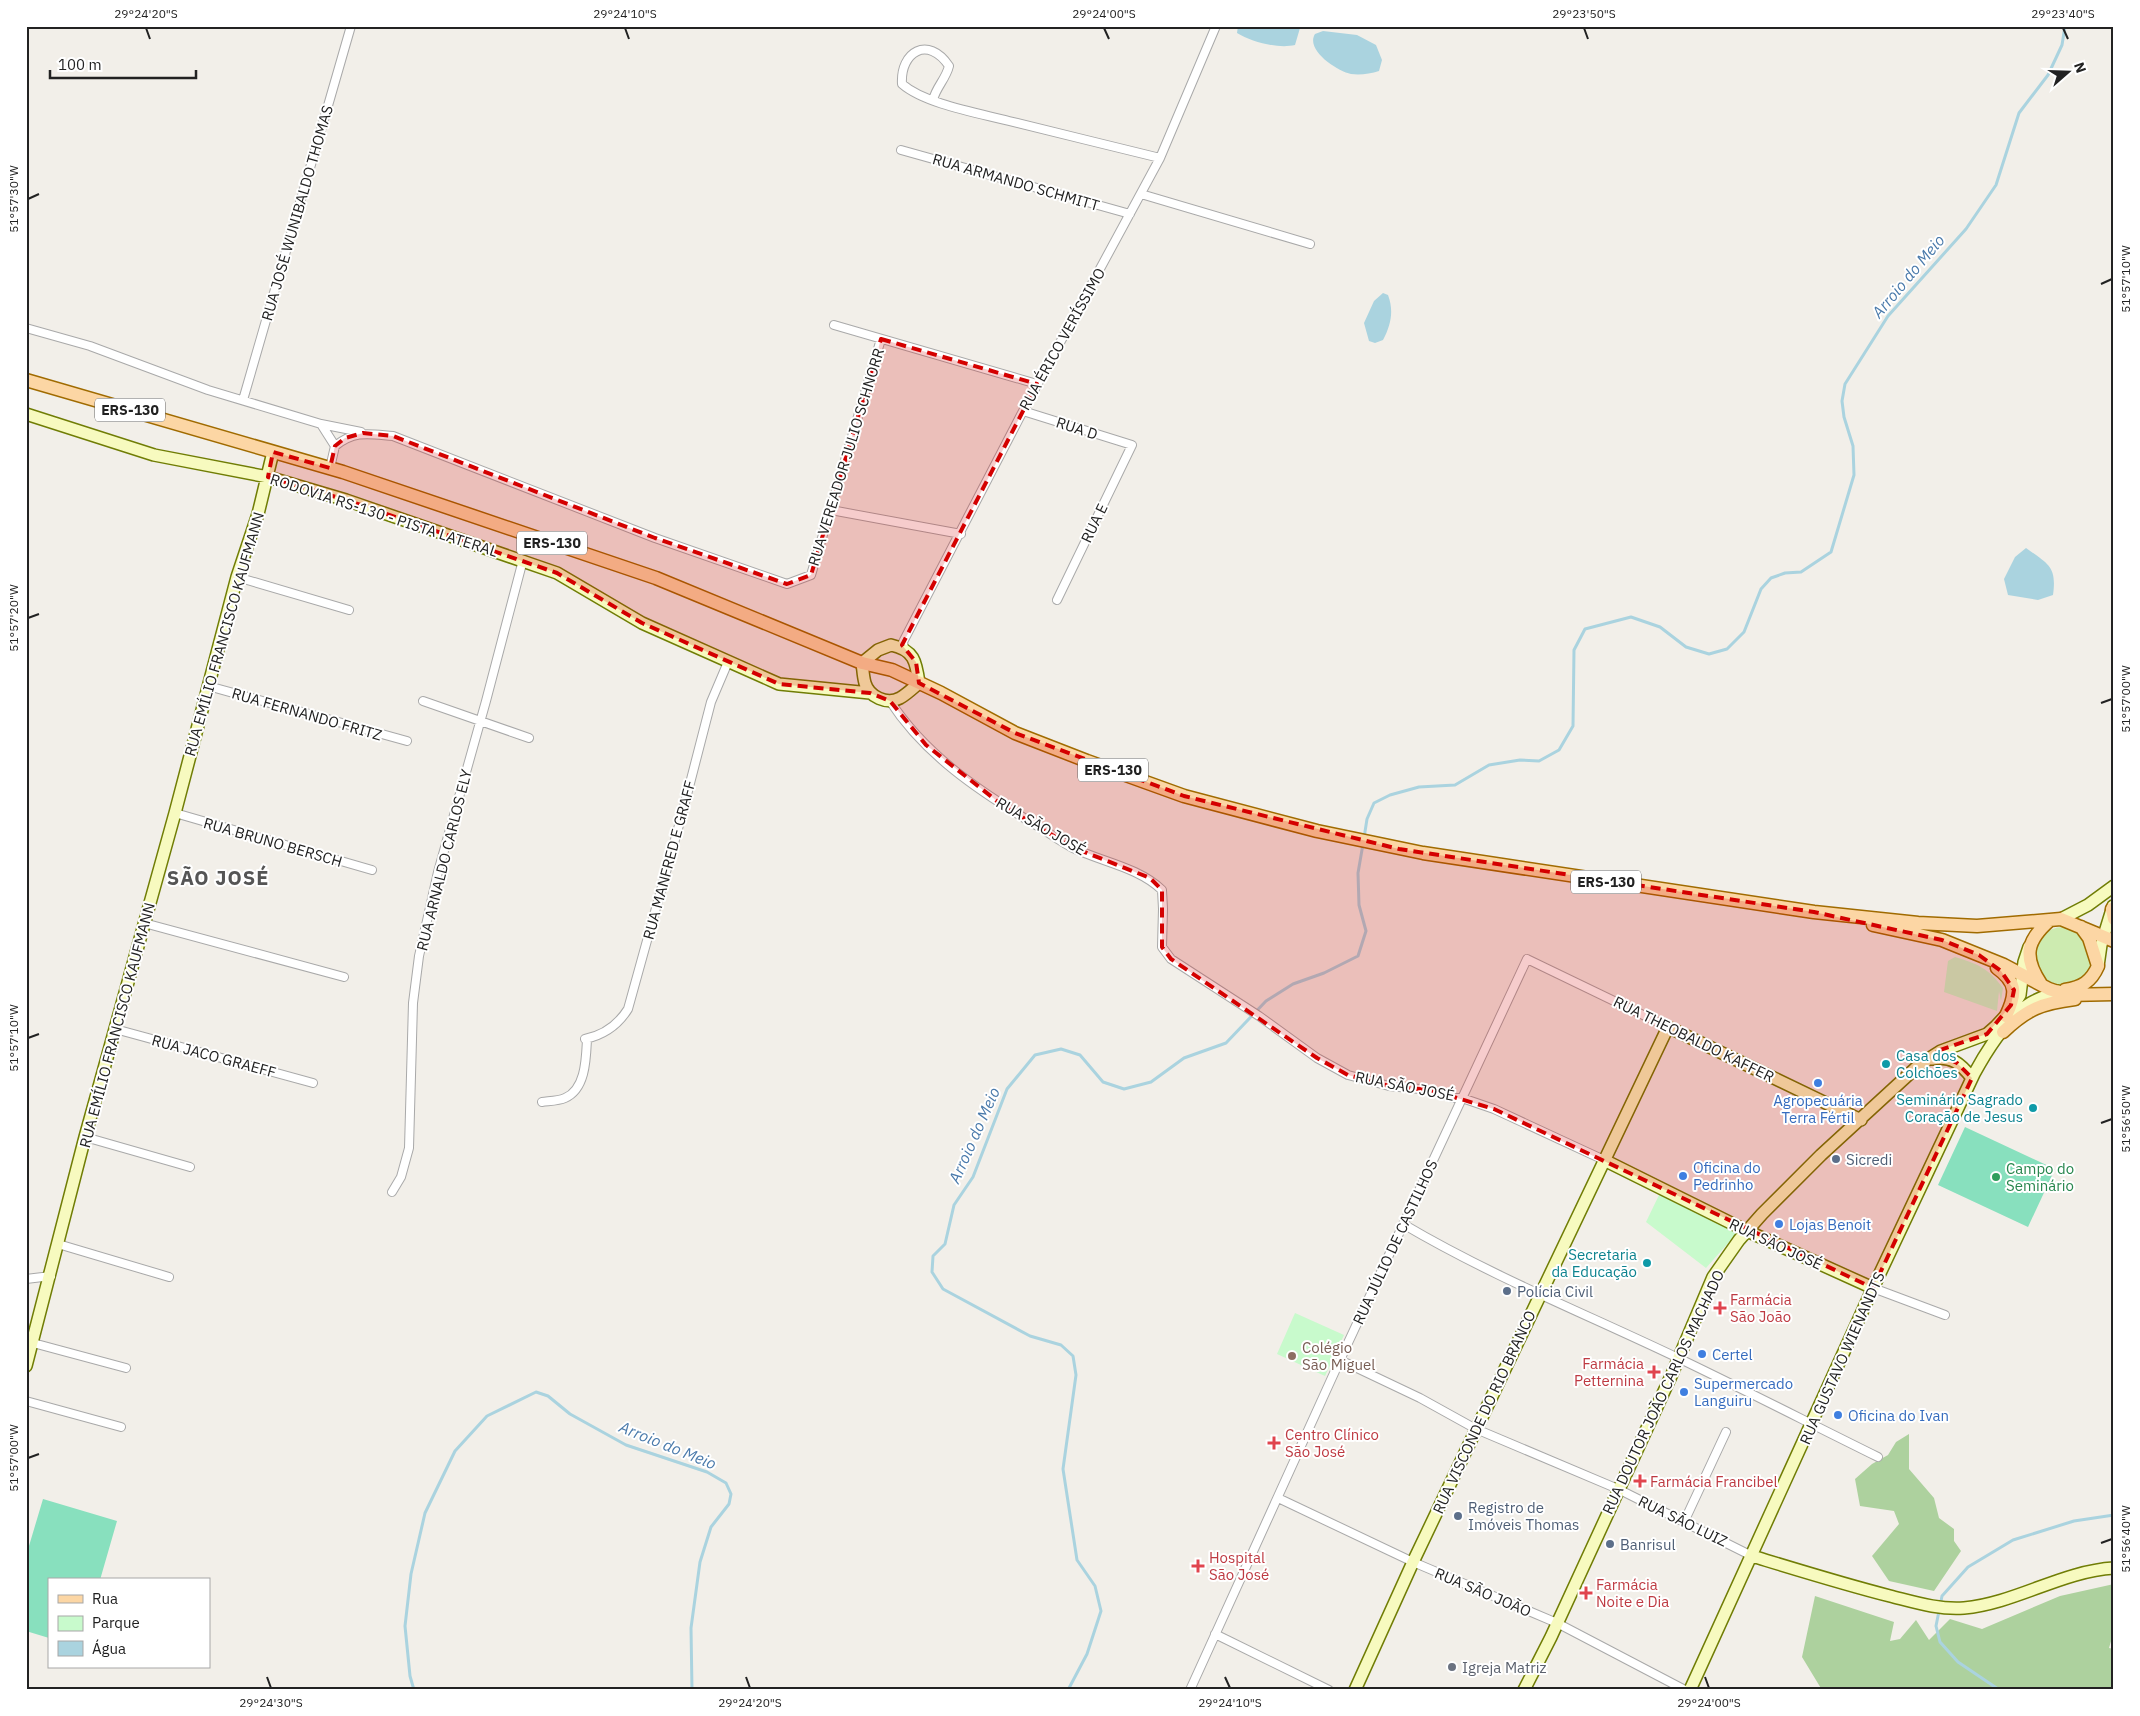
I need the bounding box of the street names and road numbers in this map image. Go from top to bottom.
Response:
street label: RUA JOSÉ WUNIBALDO THOMAS [257,103,337,323]
street label: RUA ARMANDO SCHMITT [930,149,1102,215]
street label: RUA ÉRICO VERÍSSIMO [1015,265,1109,413]
street label: RUA VEREADOR JULIO SCHNORR [804,346,888,568]
road number: ERS-130 [95,398,165,422]
street label: RUA D [1054,412,1100,444]
street label: RODOVIA RS-130 - PISTA LATERAL [268,469,501,561]
street label: RUA E [1076,500,1112,546]
street label: RUA EMÍLIO FRANCISCO KAUFMANN [180,510,268,758]
road number: ERS-130 [517,532,587,554]
street label: RUA FERNANDO FRITZ [230,683,385,745]
road number: ERS-130 [1078,758,1148,782]
street label: RUA ARNALDO CARLOS ELY [412,767,476,953]
street label: RUA MANFRED E GRAFF [639,778,699,942]
street label: RUA SÃO JOSÉ [993,793,1089,859]
street label: RUA BRUNO BERSCH [201,813,345,871]
road number: ERS-130 [1571,870,1641,894]
street label: RUA EMÍLIO FRANCISCO KAUFMANN [75,900,159,1150]
street label: RUA THEOBALDO KAFFER [1611,992,1777,1086]
street label: RUA JACO GRAEFF [150,1030,278,1082]
street label: RUA SÃO JOSÉ [1354,1067,1456,1105]
street label: RUA JÚLIO DE CASTILHOS [1348,1157,1442,1327]
street label: RUA SÃO JOSÉ [1726,1214,1826,1274]
street label: RUA DOUTOR JOÃO CARLOS MACHADO [1598,1267,1728,1517]
street label: RUA GUSTAVO WIENANDTS [1795,1269,1889,1447]
street label: RUA VISCONDE DO RIO BRANCO [1428,1307,1540,1517]
street label: RUA SÃO LUIZ [1635,1491,1731,1551]
street label: RUA SÃO JOÃO [1432,1563,1534,1621]

